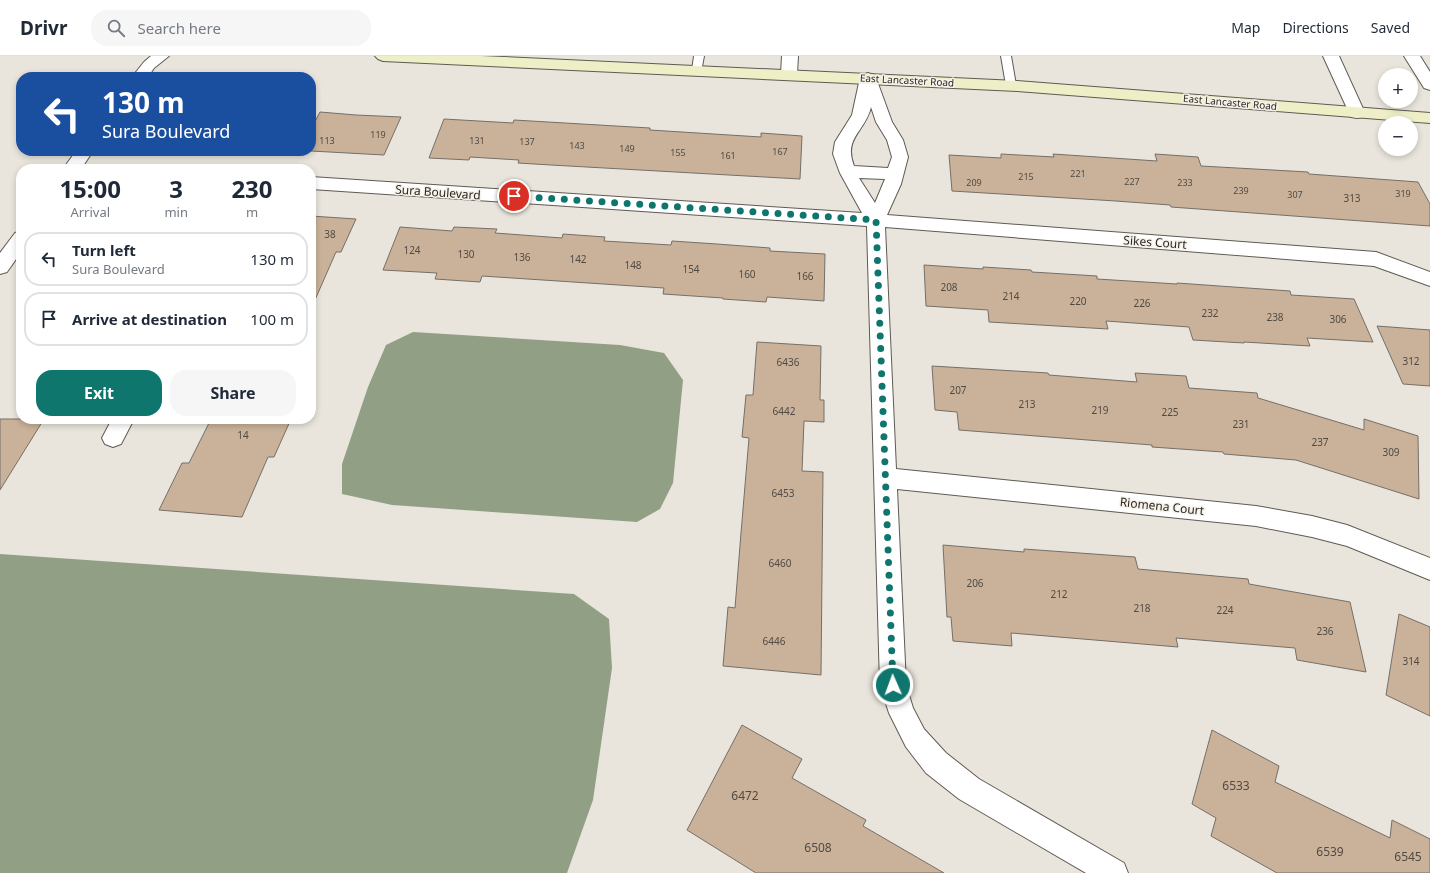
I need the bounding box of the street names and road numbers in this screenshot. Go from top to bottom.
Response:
street label: East Lancaster Road [859,71,955,89]
street label: East Lancaster Road [1182,91,1278,113]
street label: Sura Boulevard [395,181,481,203]
street label: Sikes Court [1123,231,1188,253]
street label: Riomena Court [1119,493,1206,519]

